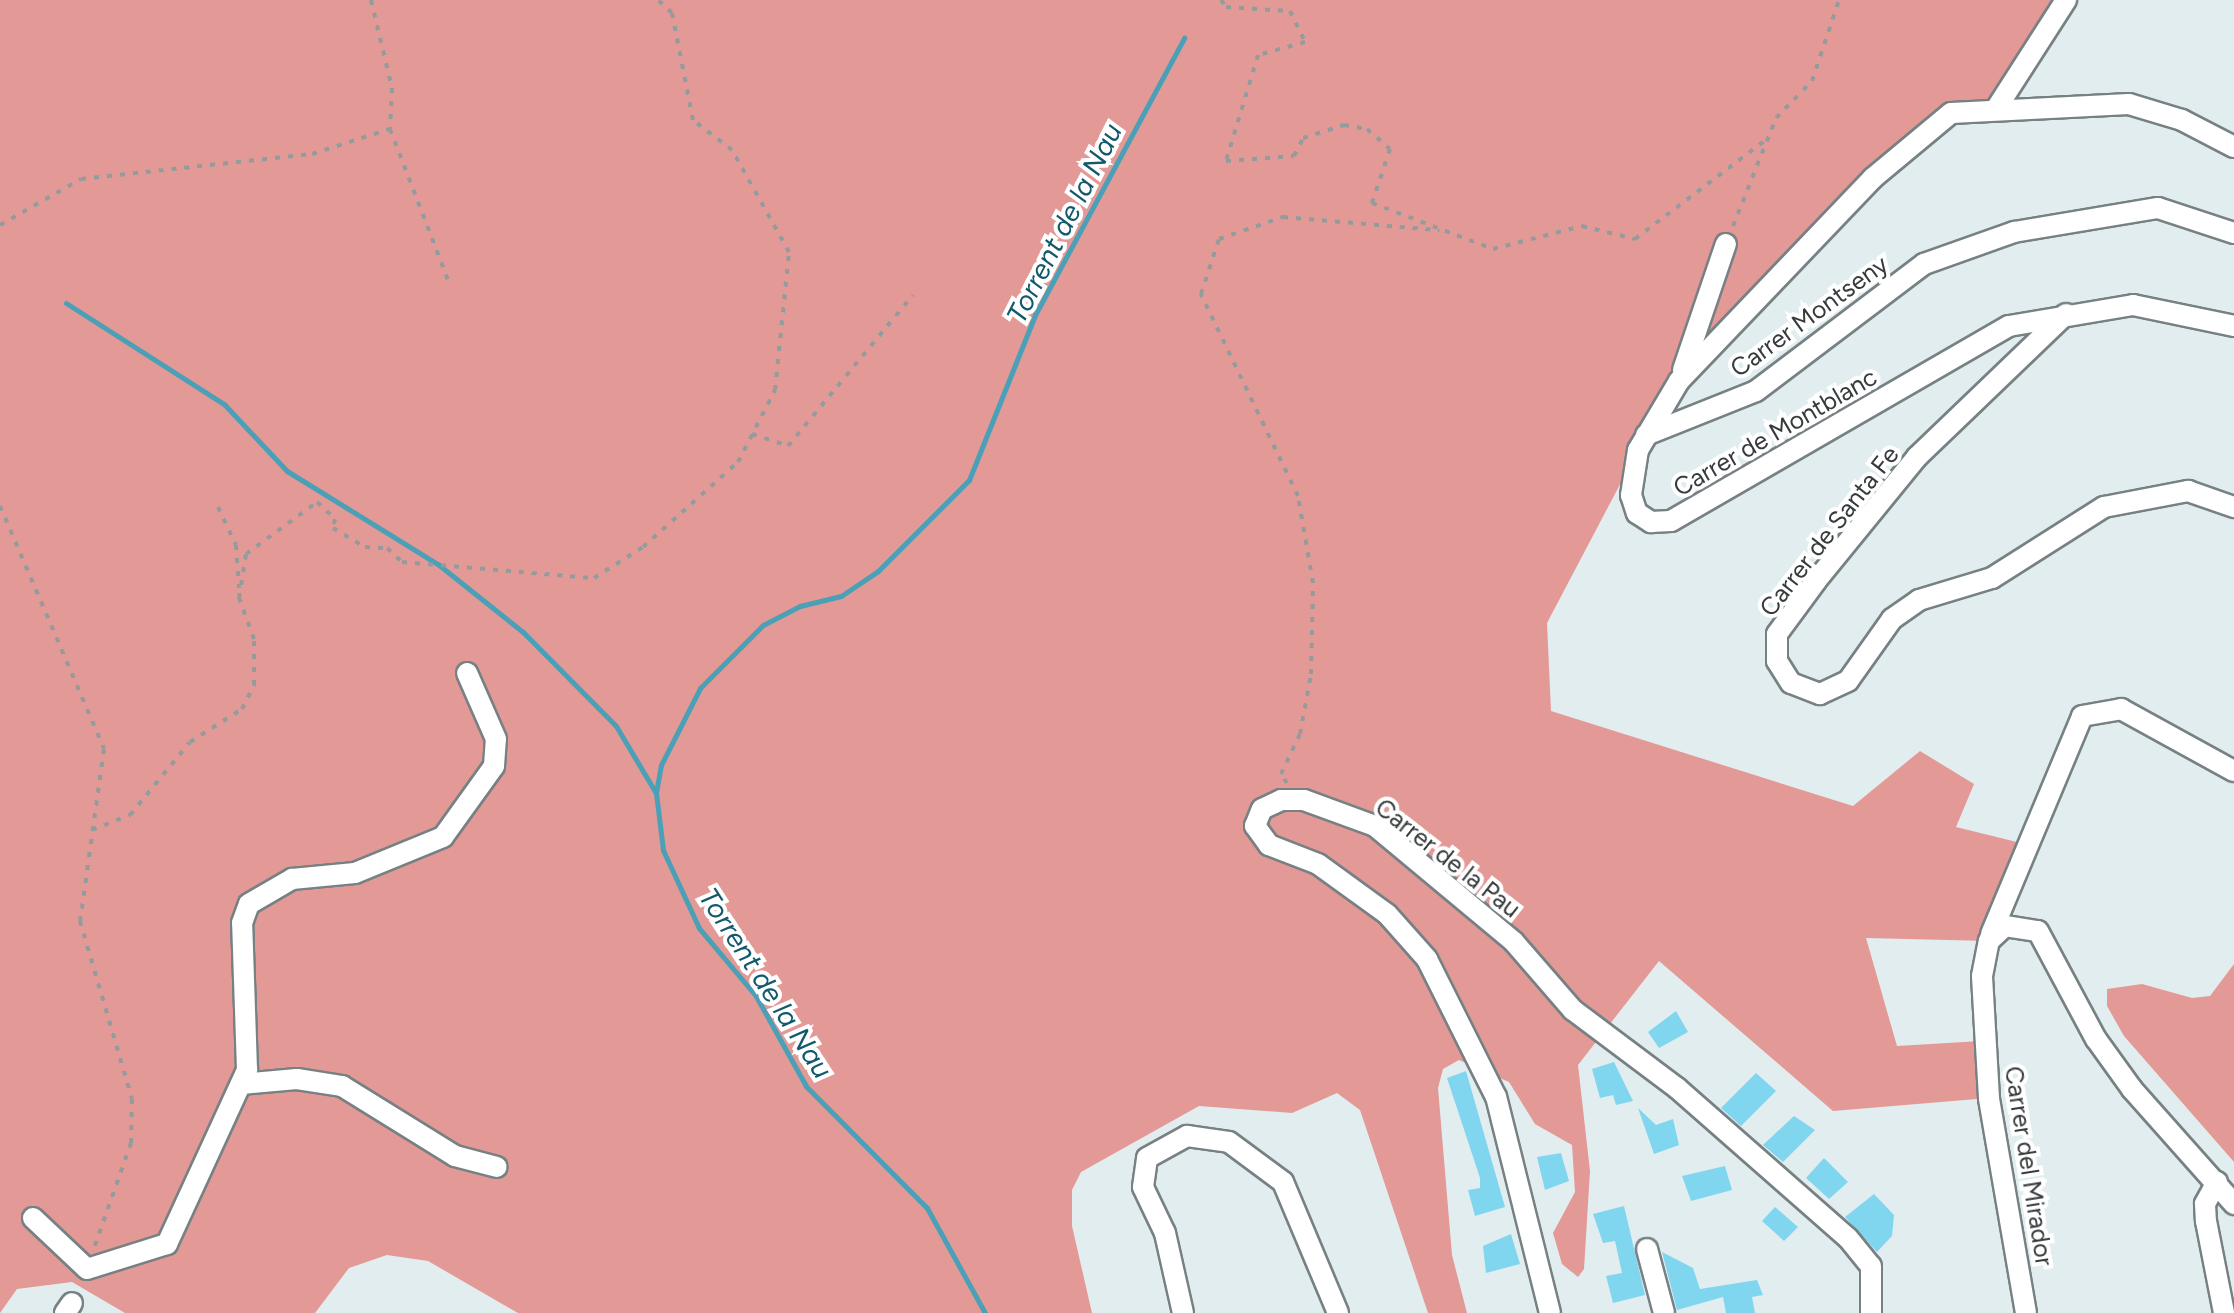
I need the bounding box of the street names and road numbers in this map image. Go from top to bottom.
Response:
street label: Carrer Montseny [1724,249,1894,383]
street label: Carrer de Montblanc [1668,362,1882,502]
street label: Carrer de Santa Fe [1753,440,1905,622]
street label: Carrer de la Pau [1370,792,1526,924]
street label: Carrer del Mirador [1998,1064,2060,1268]

